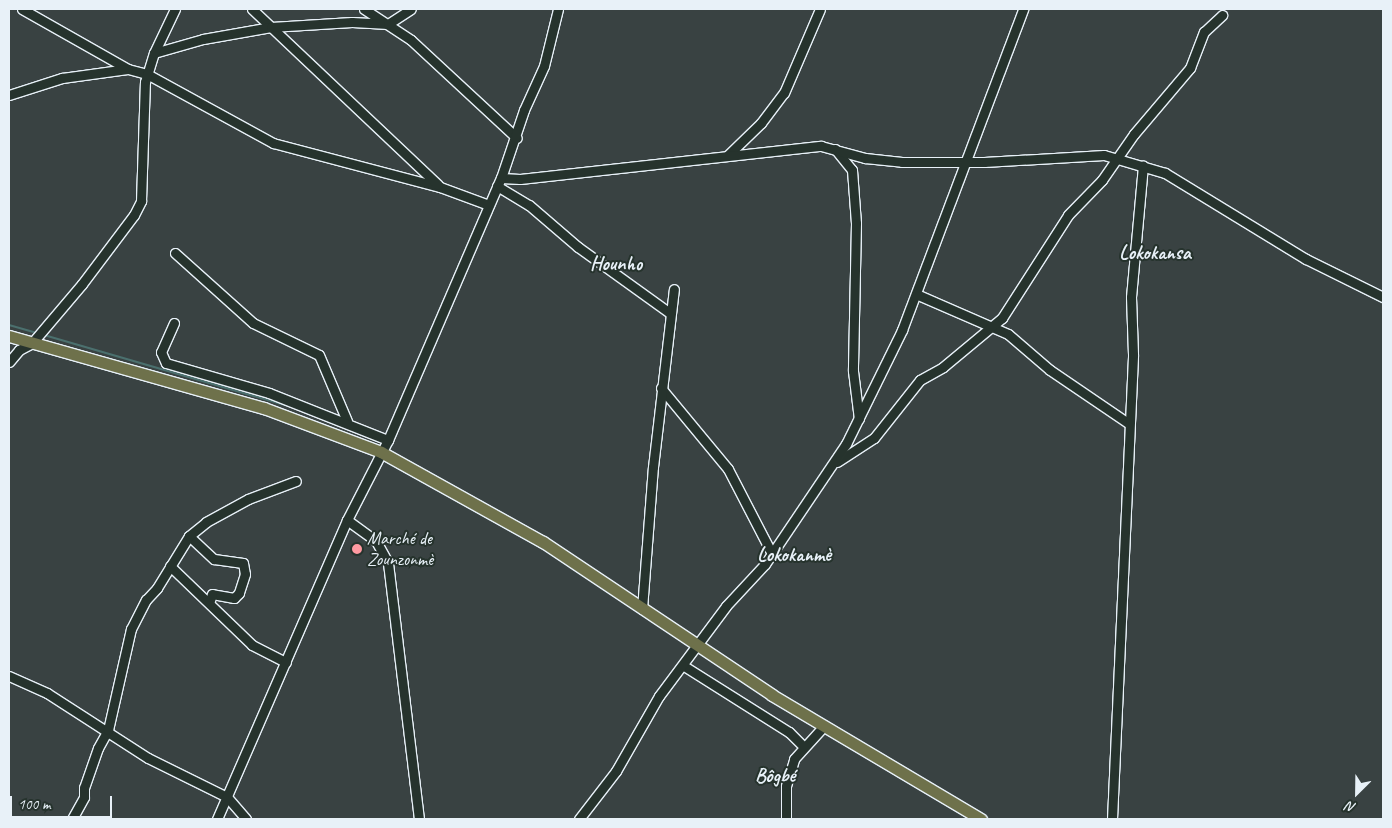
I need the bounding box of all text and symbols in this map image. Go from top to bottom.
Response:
district label: Lokokansa [1119,240,1191,264]
district label: Hounho [590,251,642,275]
place label: Marché de Zounzonmè [367,528,433,570]
district label: Lokokanmè [757,542,831,566]
marker: Marché de Zounzonmè [351,543,363,555]
district label: Bôgbé [755,763,795,787]
north arrow [1332,768,1382,818]
scale bar [12,786,115,818]
text: 100 m [18,795,50,814]
text: N [1344,798,1358,817]

